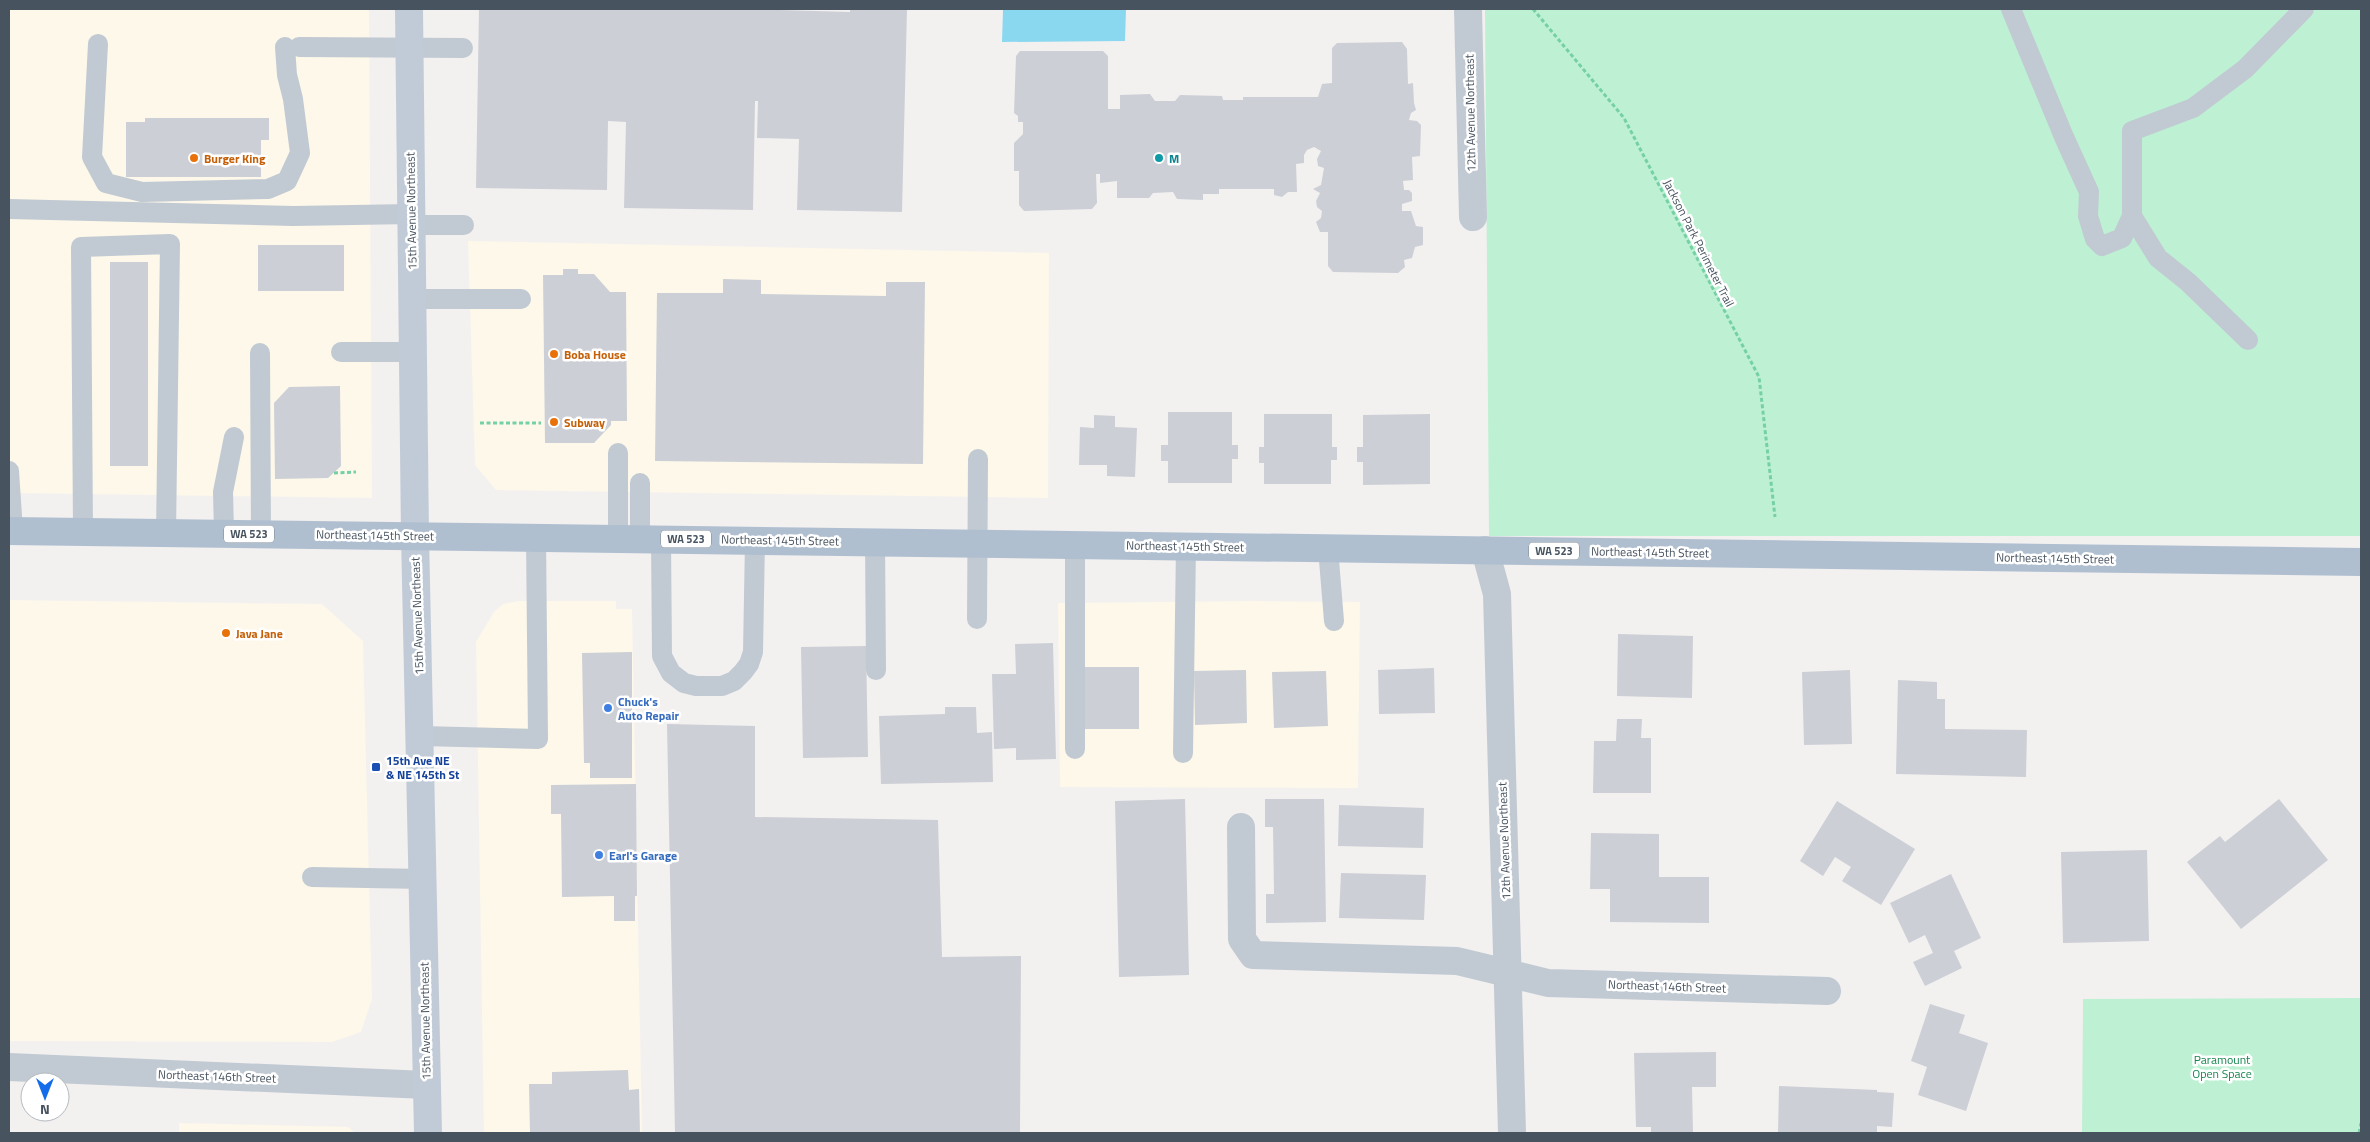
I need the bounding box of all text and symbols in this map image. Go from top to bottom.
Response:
street label: 12th Avenue Northeast [1459,53,1481,172]
place label: Burger King [204,149,266,168]
place label: M [1169,149,1179,168]
street label: 15th Avenue Northeast [400,151,422,270]
marker: Burger King [188,152,200,164]
marker: M [1153,152,1165,164]
street label: Jackson Park Perimeter Trail [1659,176,1739,310]
place label: Boba House [564,345,626,364]
marker: Boba House [548,348,560,360]
place label: Subway [564,413,605,432]
marker: Subway [548,416,560,428]
street label: Northeast 145th Street [316,524,435,546]
road number: WA 523 [224,526,274,542]
street label: Northeast 145th Street [721,529,840,551]
road number: WA 523 [661,530,711,548]
street label: Northeast 145th Street [1126,535,1245,557]
street label: Northeast 145th Street [1591,541,1710,563]
road number: WA 523 [1529,542,1579,560]
street label: Northeast 145th Street [1996,547,2115,569]
street label: 15th Avenue Northeast [405,556,429,675]
place label: Java Jane [236,624,283,643]
marker: Java Jane [220,627,232,639]
place label: Chuck's Auto Repair [618,692,679,725]
marker: Chuck's Auto Repair [602,702,614,714]
place label: 15th Ave NE & NE 145th St [386,751,460,784]
marker: 15th Ave NE & NE 145th St [370,761,382,773]
street label: 12th Avenue Northeast [1492,781,1516,900]
place label: Earl's Garage [609,846,677,865]
marker: Earl's Garage [593,849,605,861]
street label: 15th Avenue Northeast [414,961,436,1080]
street label: Northeast 146th Street [1608,974,1727,998]
park label: Paramount Open Space [2192,1050,2252,1083]
street label: Northeast 146th Street [158,1064,277,1088]
north arrow [20,1072,70,1122]
text: N [40,1100,50,1121]

